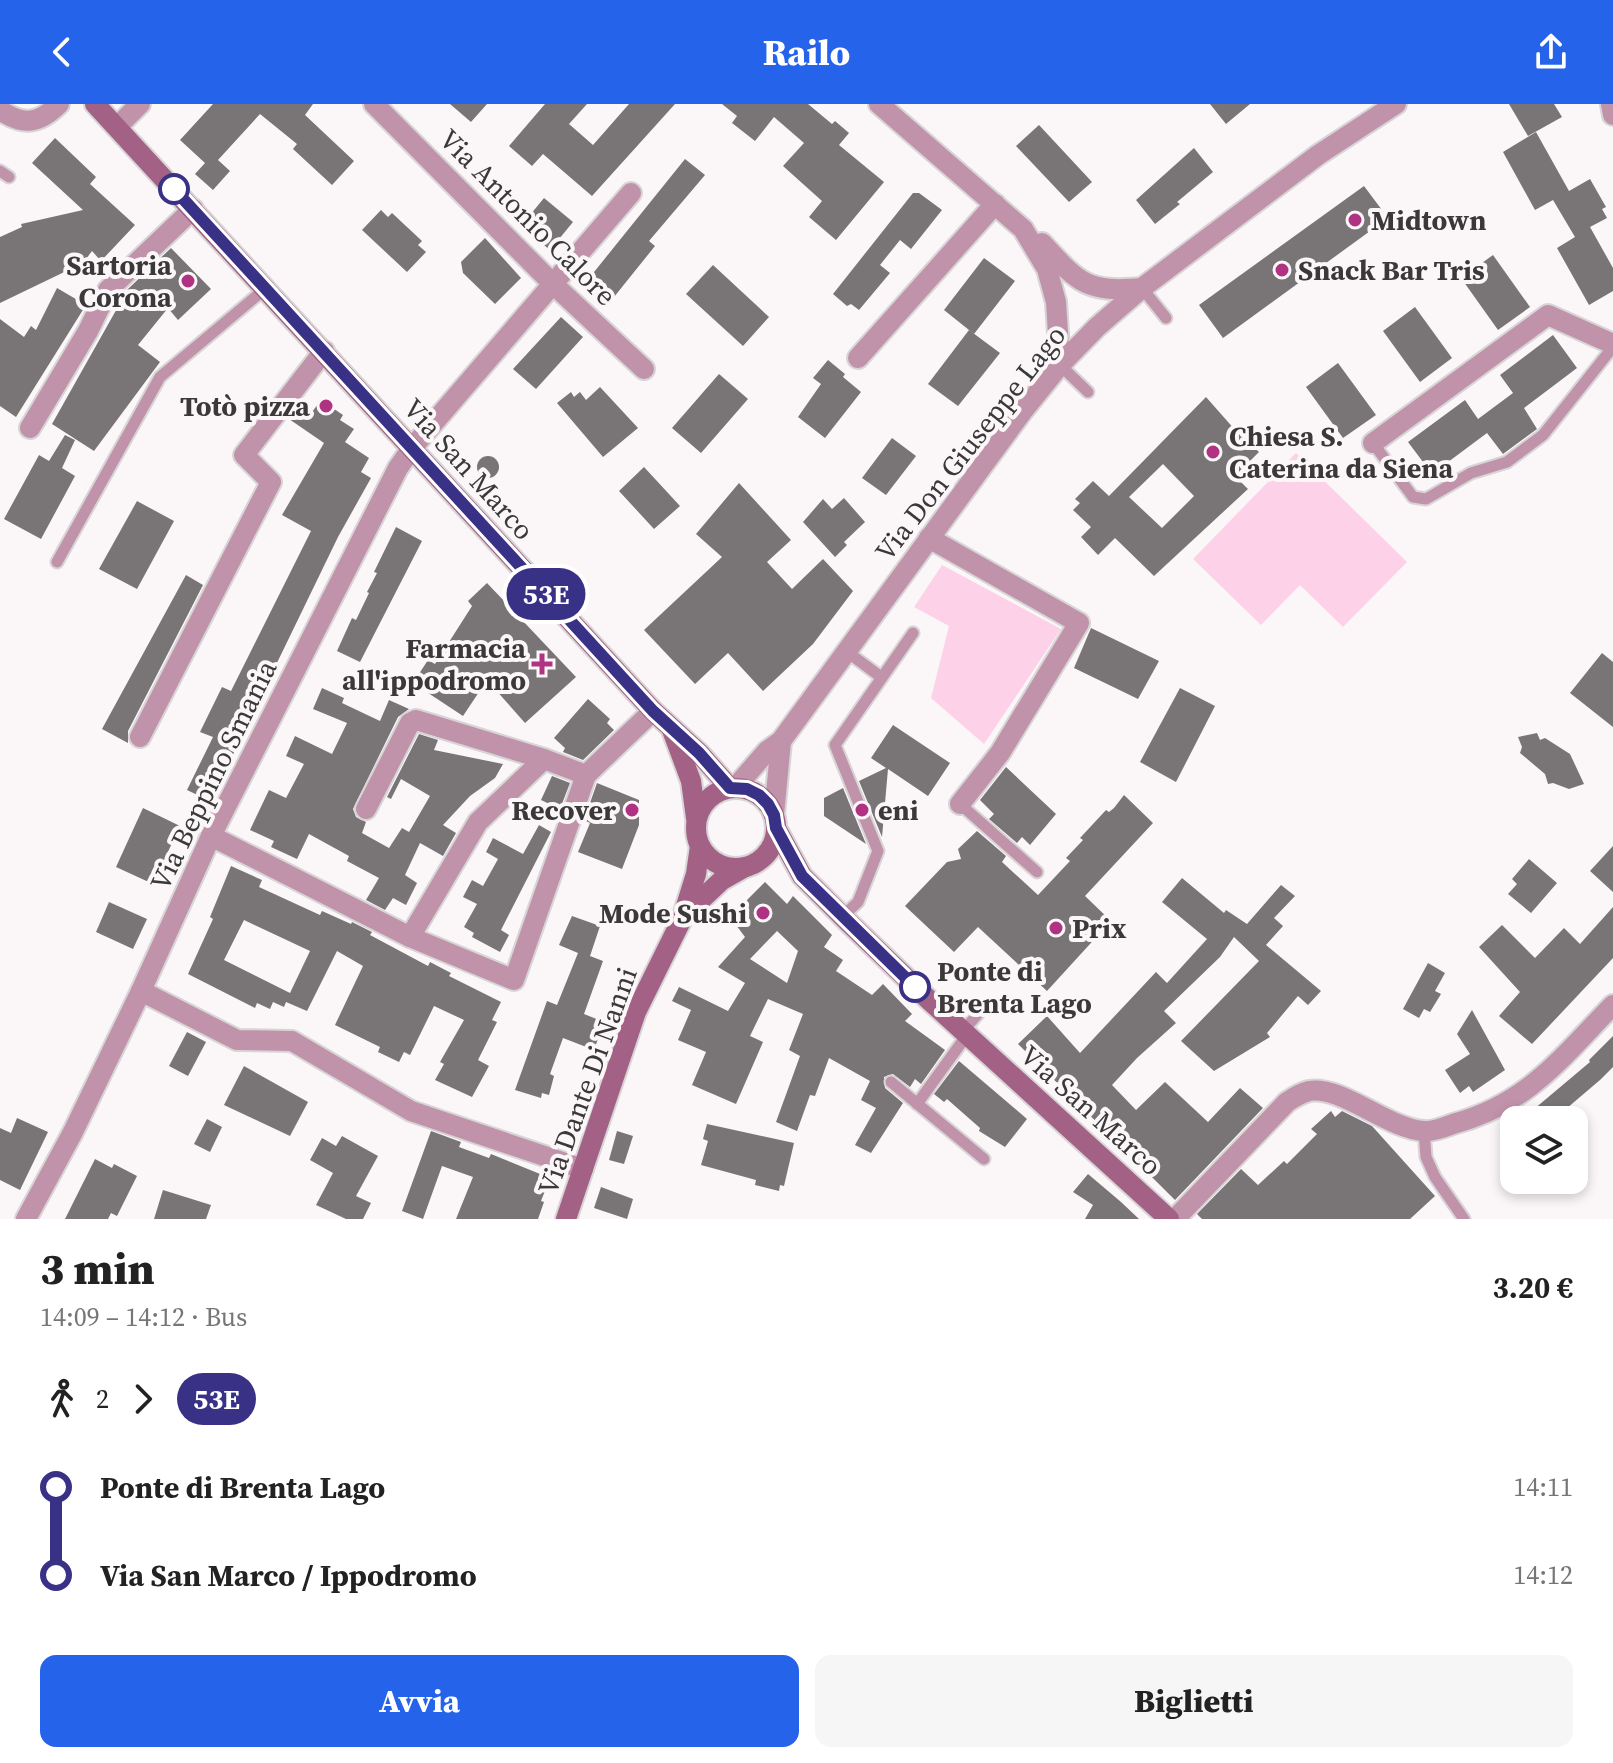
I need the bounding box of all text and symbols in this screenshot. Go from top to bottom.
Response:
text: Railo [763,28,850,77]
icon: back [40,30,84,74]
icon: share [1529,30,1573,74]
street label: Via Antonio Calore [431,120,625,314]
unlabelled marker [159,174,189,204]
place label: Midtown [1371,201,1486,239]
marker: Midtown [1346,211,1364,229]
place label: Sartoria Corona [66,246,172,316]
place label: Snack Bar Tris [1298,251,1485,289]
marker: Snack Bar Tris [1273,261,1291,279]
marker: Sartoria Corona [179,272,197,290]
street label: Via Don Giuseppe Lago [866,317,1074,569]
place label: Totò pizza [180,387,310,425]
street label: Via San Marco [395,390,543,548]
marker: Totò pizza [317,397,335,415]
place label: Chiesa S. Caterina da Siena [1229,417,1453,487]
marker: Chiesa S. Caterina da Siena [1204,443,1222,461]
line badge: 53E [500,568,592,620]
text: 53E [522,575,570,613]
place label: Farmacia all'ippodromo [342,629,526,699]
street label: Via Beppino Smania [141,653,286,896]
marker: Farmacia all'ippodromo [533,655,551,673]
place label: Recover [511,791,616,829]
place label: eni [878,791,919,829]
marker: Recover [623,801,641,819]
marker: eni [853,801,871,819]
place label: Mode Sushi [599,894,747,932]
marker: Mode Sushi [754,904,772,922]
place label: Prix [1072,909,1127,947]
marker: Prix [1047,919,1065,937]
place label: Ponte di Brenta Lago [937,952,1092,1022]
street label: Via Dante Di Nanni [528,962,646,1200]
marker: Ponte di Brenta Lago [900,972,930,1002]
street label: Via San Marco [1012,1036,1170,1184]
map controls [1500,1106,1588,1194]
button: layers [1500,1106,1588,1194]
text: 3 min [40,1238,155,1299]
text: 3.20 € [1493,1267,1573,1308]
text: 14:09 – 14:12 · Bus [40,1299,247,1335]
icon: walk [40,1377,84,1421]
icon: forward [121,1377,165,1421]
text: 53E [193,1380,240,1418]
text: 2 [96,1381,109,1417]
text: Ponte di Brenta Lago [100,1467,385,1508]
text: 14:11 [1513,1469,1573,1505]
text: Via San Marco / Ippodromo [100,1555,477,1596]
text: 14:12 [1513,1557,1573,1593]
button: Avvia [40,1655,799,1747]
button: Biglietti [815,1655,1573,1747]

